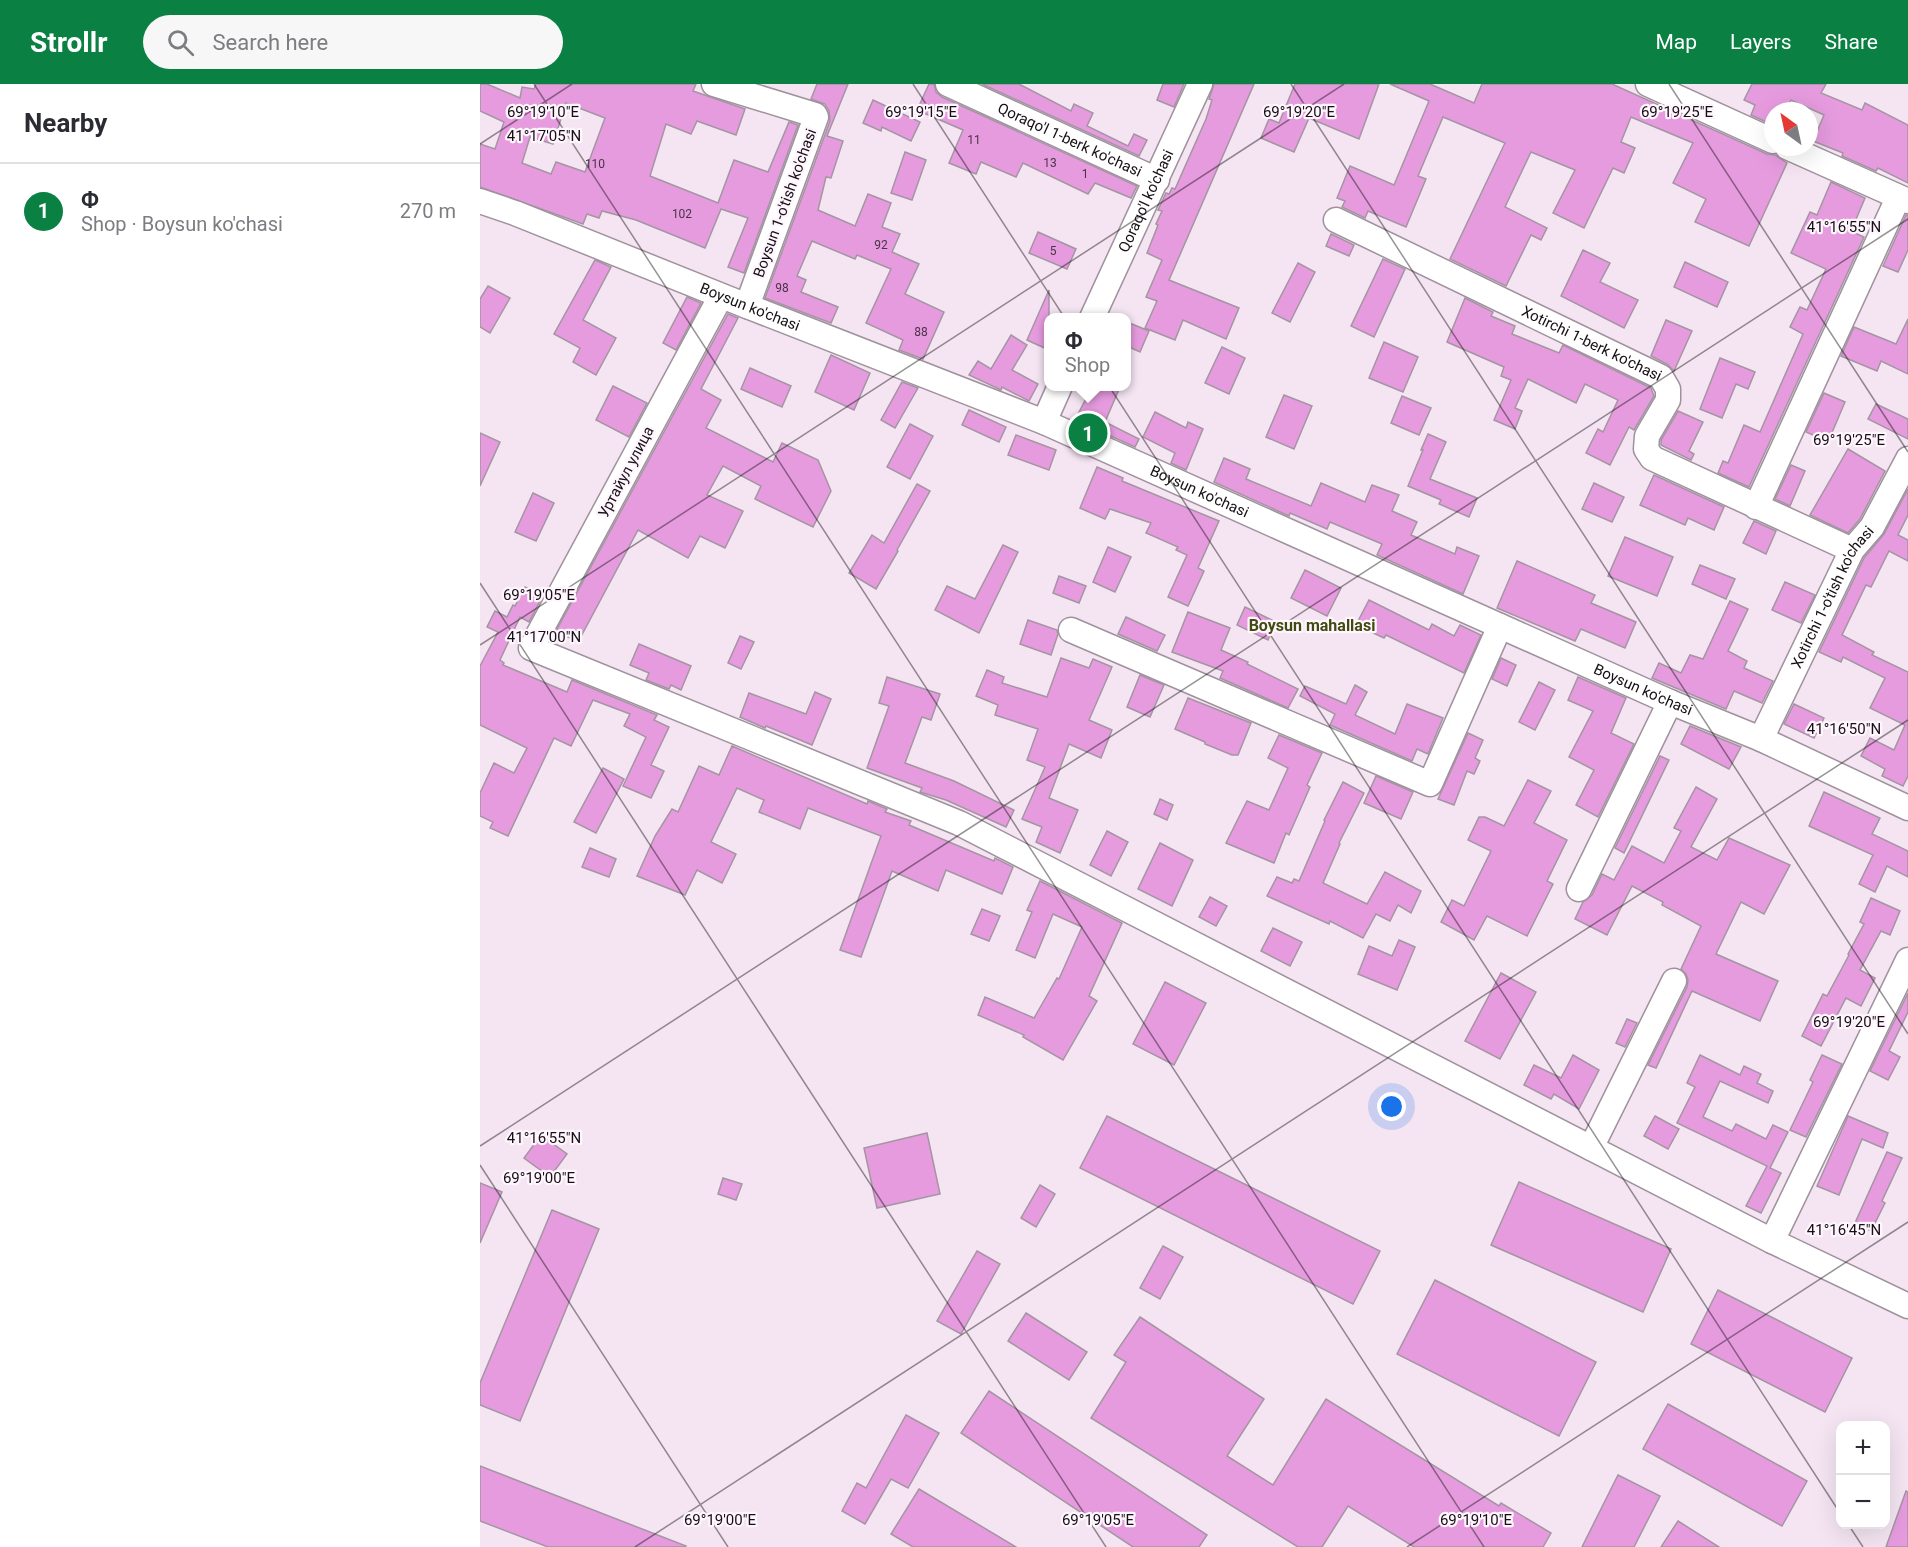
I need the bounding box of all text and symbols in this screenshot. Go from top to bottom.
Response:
search box [143,15,563,69]
text: Strollr [30,26,107,59]
icon: search [164,26,197,59]
text: Search here [212,30,328,55]
text: Map [1655,30,1697,54]
text: Layers [1730,30,1791,54]
text: Share [1824,30,1878,54]
street label: Qoraqo'l 1-berk ko'chasi [994,99,1144,179]
north arrow [1764,102,1818,156]
text: 69°19'10"E [507,103,580,121]
text: 69°19'15"E [885,103,958,121]
text: 69°19'20"E [1263,103,1336,121]
text: 69°19'25"E [1641,103,1714,121]
text: Nearby [24,108,107,138]
street label: Boysun 1-o'tish ko'chasi [750,126,820,280]
text: 41°17'05"N [507,127,581,145]
house number: 11 [967,133,981,147]
street label: Qoraqo'l ko'chasi [1115,147,1177,255]
house number: 13 [1043,156,1057,170]
house number: 110 [585,157,605,171]
house number: 1 [1082,167,1088,181]
text: Ф [81,187,99,212]
text: 1 [38,199,49,223]
text: 270 m [400,199,456,223]
house number: 102 [672,207,692,221]
text: Shop · Boysun ko'chasi [81,212,283,236]
text: 41°16'55"N [1807,218,1881,236]
house number: 92 [874,238,888,252]
house number: 5 [1050,244,1057,258]
street label: Boysun ko'chasi [697,279,803,335]
house number: 98 [775,281,789,295]
street label: Xotirchi 1-berk ko'chasi [1519,302,1665,385]
popup [1044,313,1131,391]
house number: 88 [914,325,928,339]
text: Ф [1065,328,1083,353]
text: Shop [1065,353,1110,377]
pin: 1 [1068,410,1108,456]
street label: Уртайул улица [594,423,658,521]
text: 69°19'25"E [1813,431,1886,449]
street label: Boysun ko'chasi [1147,462,1251,521]
street label: Xotirchi 1-o'tish ko'chasi [1787,522,1878,671]
text: 69°19'05"E [503,586,576,604]
district label: Boysun mahallasi [1249,616,1375,635]
text: 41°17'00"N [507,628,581,646]
street label: Boysun ko'chasi [1591,660,1695,719]
text: 41°16'50"N [1807,720,1881,738]
text: 69°19'20"E [1813,1013,1886,1031]
your location [1377,1092,1406,1121]
text: 41°16'55"N [507,1129,581,1147]
text: 69°19'00"E [503,1169,576,1187]
text: 41°16'45"N [1807,1221,1881,1239]
map controls [1836,1421,1890,1529]
button: + [1836,1421,1890,1475]
button: − [1836,1475,1890,1529]
text: 69°19'00"E [684,1511,757,1529]
text: 69°19'05"E [1062,1511,1135,1529]
text: 69°19'10"E [1440,1511,1513,1529]

